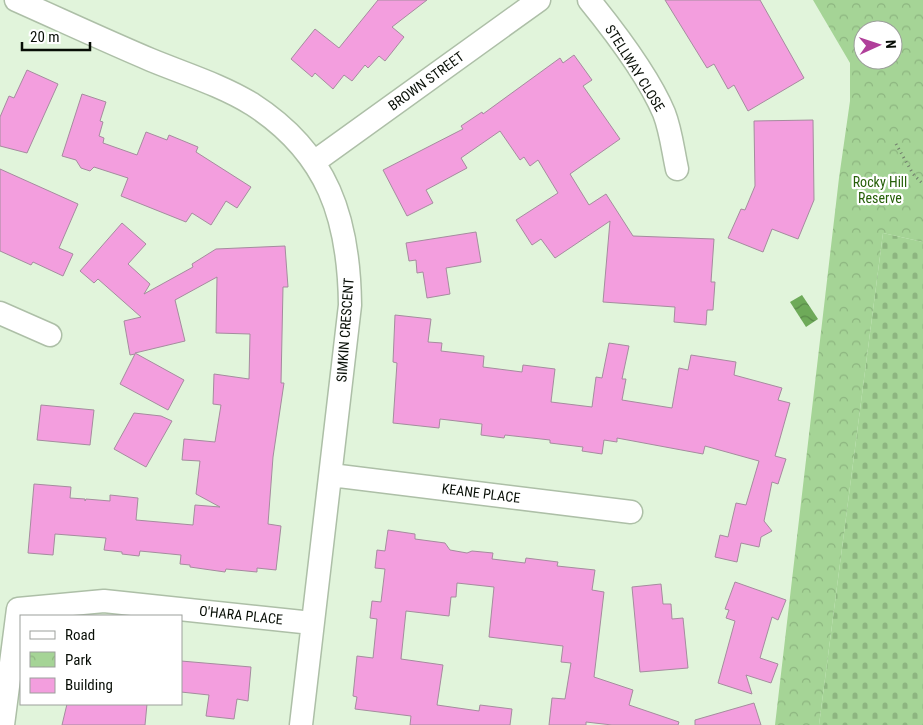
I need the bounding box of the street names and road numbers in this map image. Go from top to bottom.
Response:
street label: STELLWAY CLOSE [602,22,668,114]
street label: BROWN STREET [385,48,467,114]
street label: SIMKIN CRESCENT [333,277,357,383]
street label: KEANE PLACE [441,480,521,506]
street label: O'HARA PLACE [198,603,284,627]

